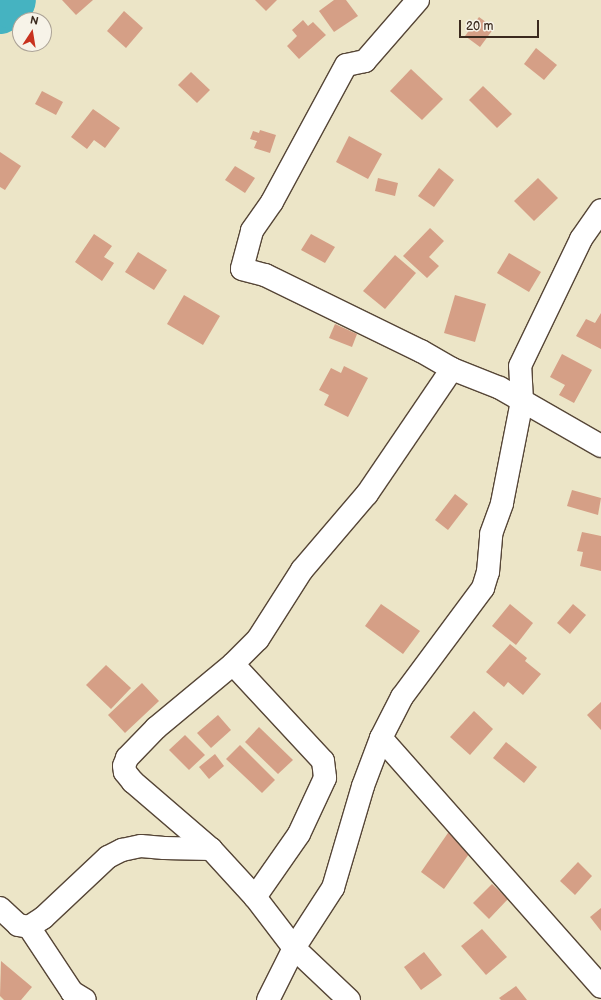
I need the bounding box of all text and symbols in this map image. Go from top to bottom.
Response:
north arrow [12,12,52,52]
scale bar [461,12,541,38]
text: N [29,14,40,28]
text: 20 m [466,19,493,34]

